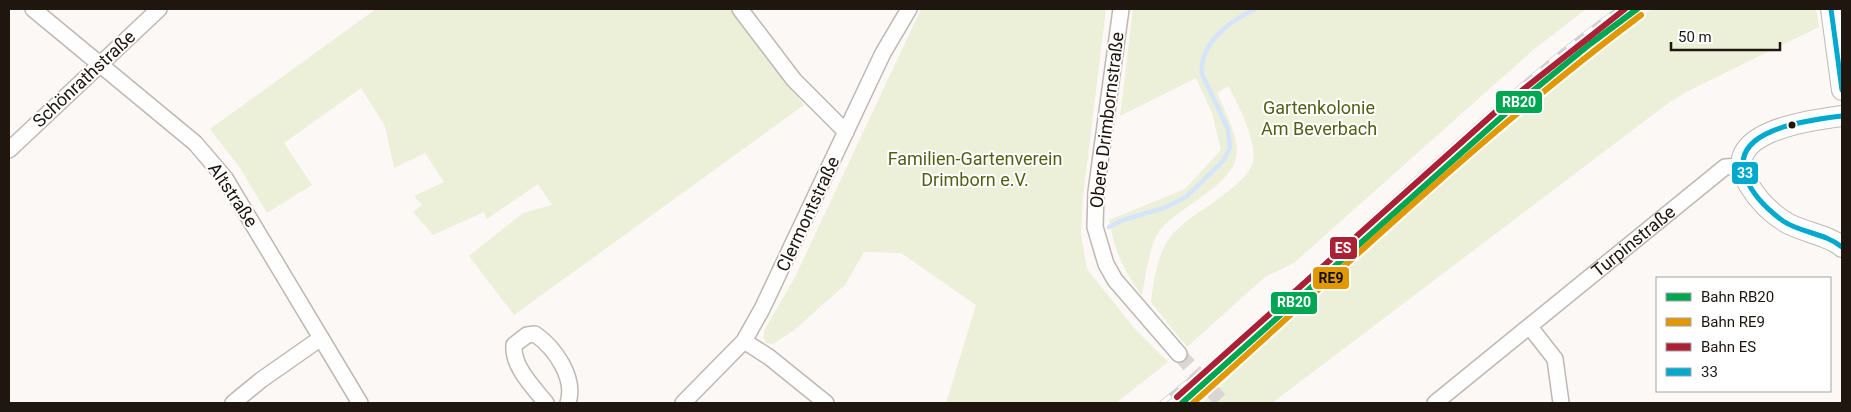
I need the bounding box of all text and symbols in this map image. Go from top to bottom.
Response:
scale bar [1671,20,1780,52]
street label: Schönrathstraße [28,26,139,132]
text: 50 m [1678,28,1712,46]
street label: Obere Drimbornstraße [1085,31,1128,209]
line badge: RB20 [1495,90,1543,114]
text: RB20 [1502,94,1536,110]
park label: Gartenkolonie Am Beverbach [1261,97,1377,139]
unlabelled marker [1787,120,1797,130]
park label: Familien-Gartenverein Drimborn e.V. [888,148,1062,190]
street label: Clermontstraße [772,153,843,275]
street label: Altstraße [204,159,263,231]
line badge: 33 [1731,161,1759,185]
text: 33 [1737,165,1753,181]
street label: Turpinstraße [1587,201,1679,281]
line badge: ES [1329,236,1358,260]
text: ES [1335,240,1352,256]
line badge: RE9 [1312,266,1350,290]
text: RE9 [1319,270,1343,286]
legend [1656,277,1831,392]
text: Bahn RB20 [1701,288,1774,306]
line badge: RB20 [1270,291,1318,315]
text: RB20 [1277,294,1311,310]
text: Bahn RE9 [1701,313,1765,331]
text: Bahn ES [1701,338,1756,356]
text: 33 [1701,363,1718,381]

